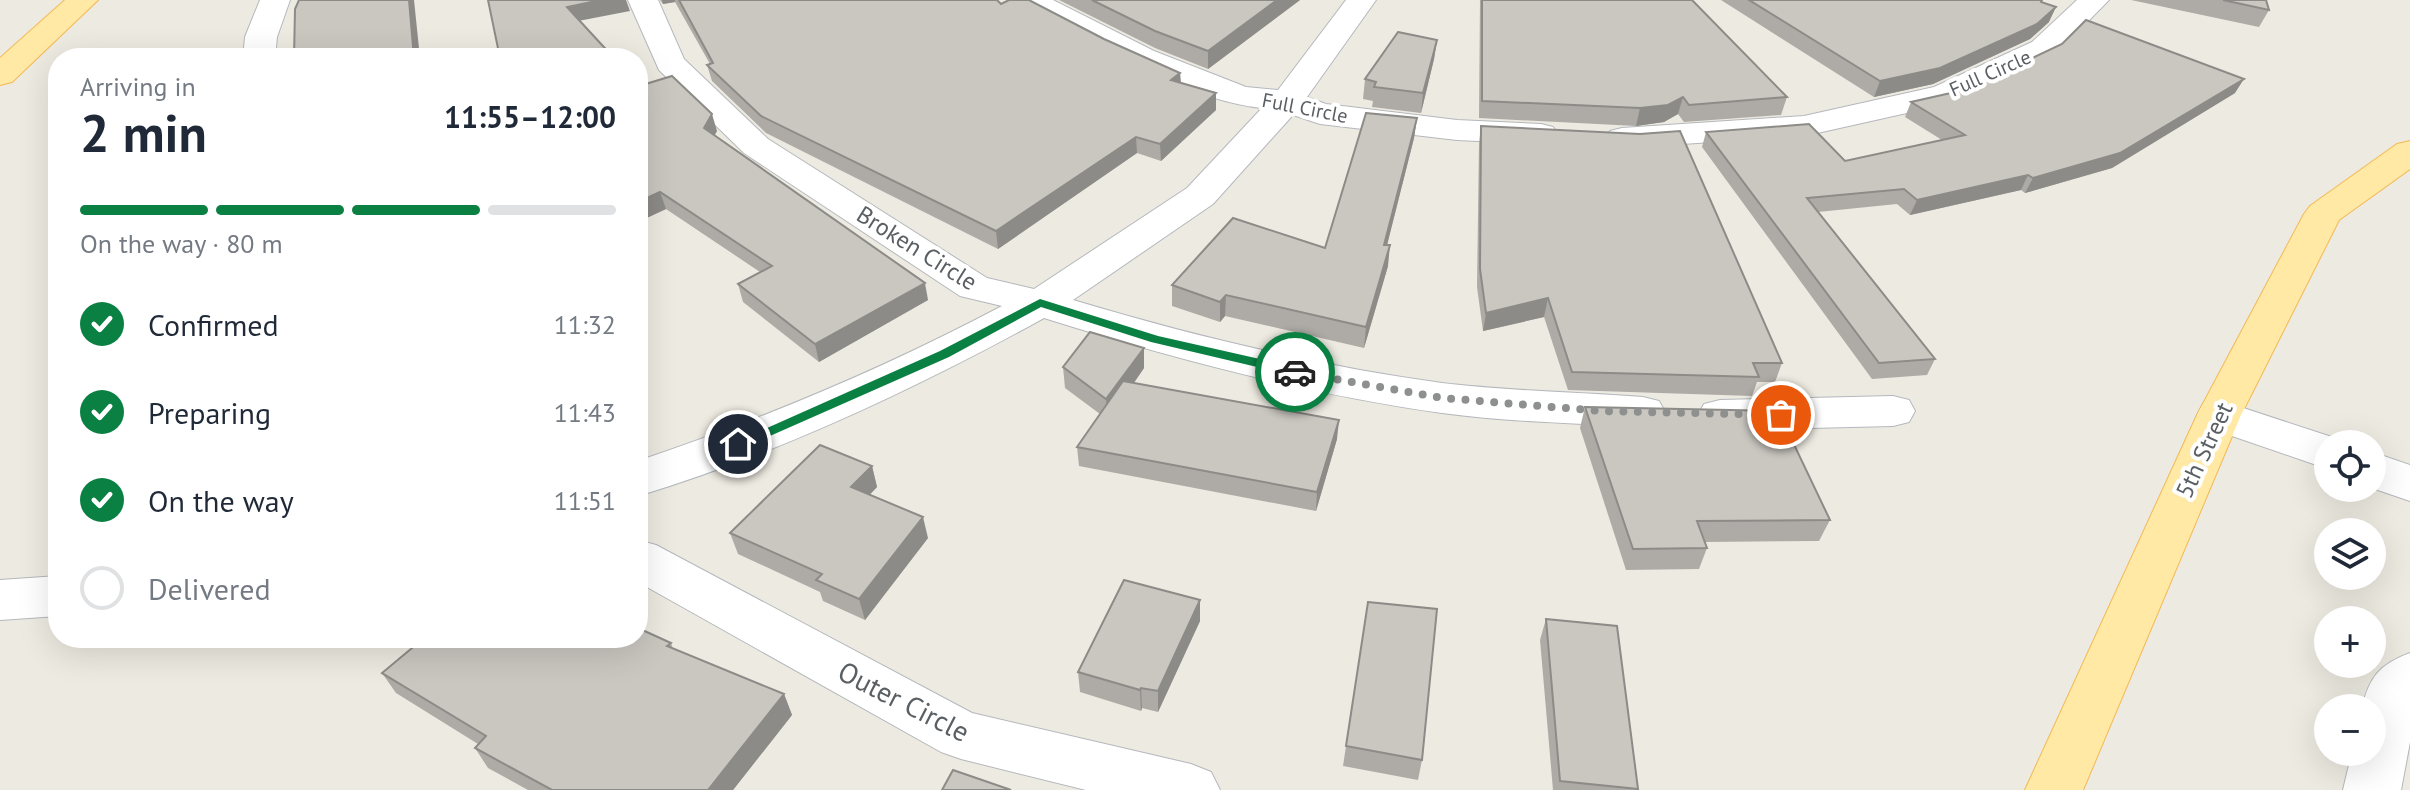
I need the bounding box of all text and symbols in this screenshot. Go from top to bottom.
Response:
street label: Full Circle [1945,43,2035,103]
text: Arriving in [80,70,196,103]
street label: Full Circle [1260,87,1350,129]
text: 11:55–12:00 [444,97,616,136]
text: 2 min [80,99,207,166]
street label: Broken Circle [851,199,983,297]
text: On the way · 80 m [80,227,283,260]
icon: check [80,302,124,346]
text: Confirmed [148,305,279,344]
text: 11:32 [554,308,616,341]
courier [1255,332,1335,412]
icon: car [1273,350,1317,394]
pin [1747,381,1815,449]
icon: check [80,390,124,434]
text: Preparing [148,393,271,432]
icon: bag [1759,393,1803,437]
text: 11:43 [554,396,616,429]
street label: 5th Street [2168,397,2240,503]
pin [704,410,772,478]
icon: home [716,422,760,466]
map controls [2314,430,2386,766]
button: locate [2314,430,2386,502]
icon: check [80,478,124,522]
text: On the way [148,481,294,520]
text: 11:51 [554,484,616,517]
button: layers [2314,518,2386,590]
text: Delivered [148,569,271,608]
button: + [2314,606,2386,678]
street label: Outer Circle [832,652,976,750]
button: − [2314,694,2386,766]

